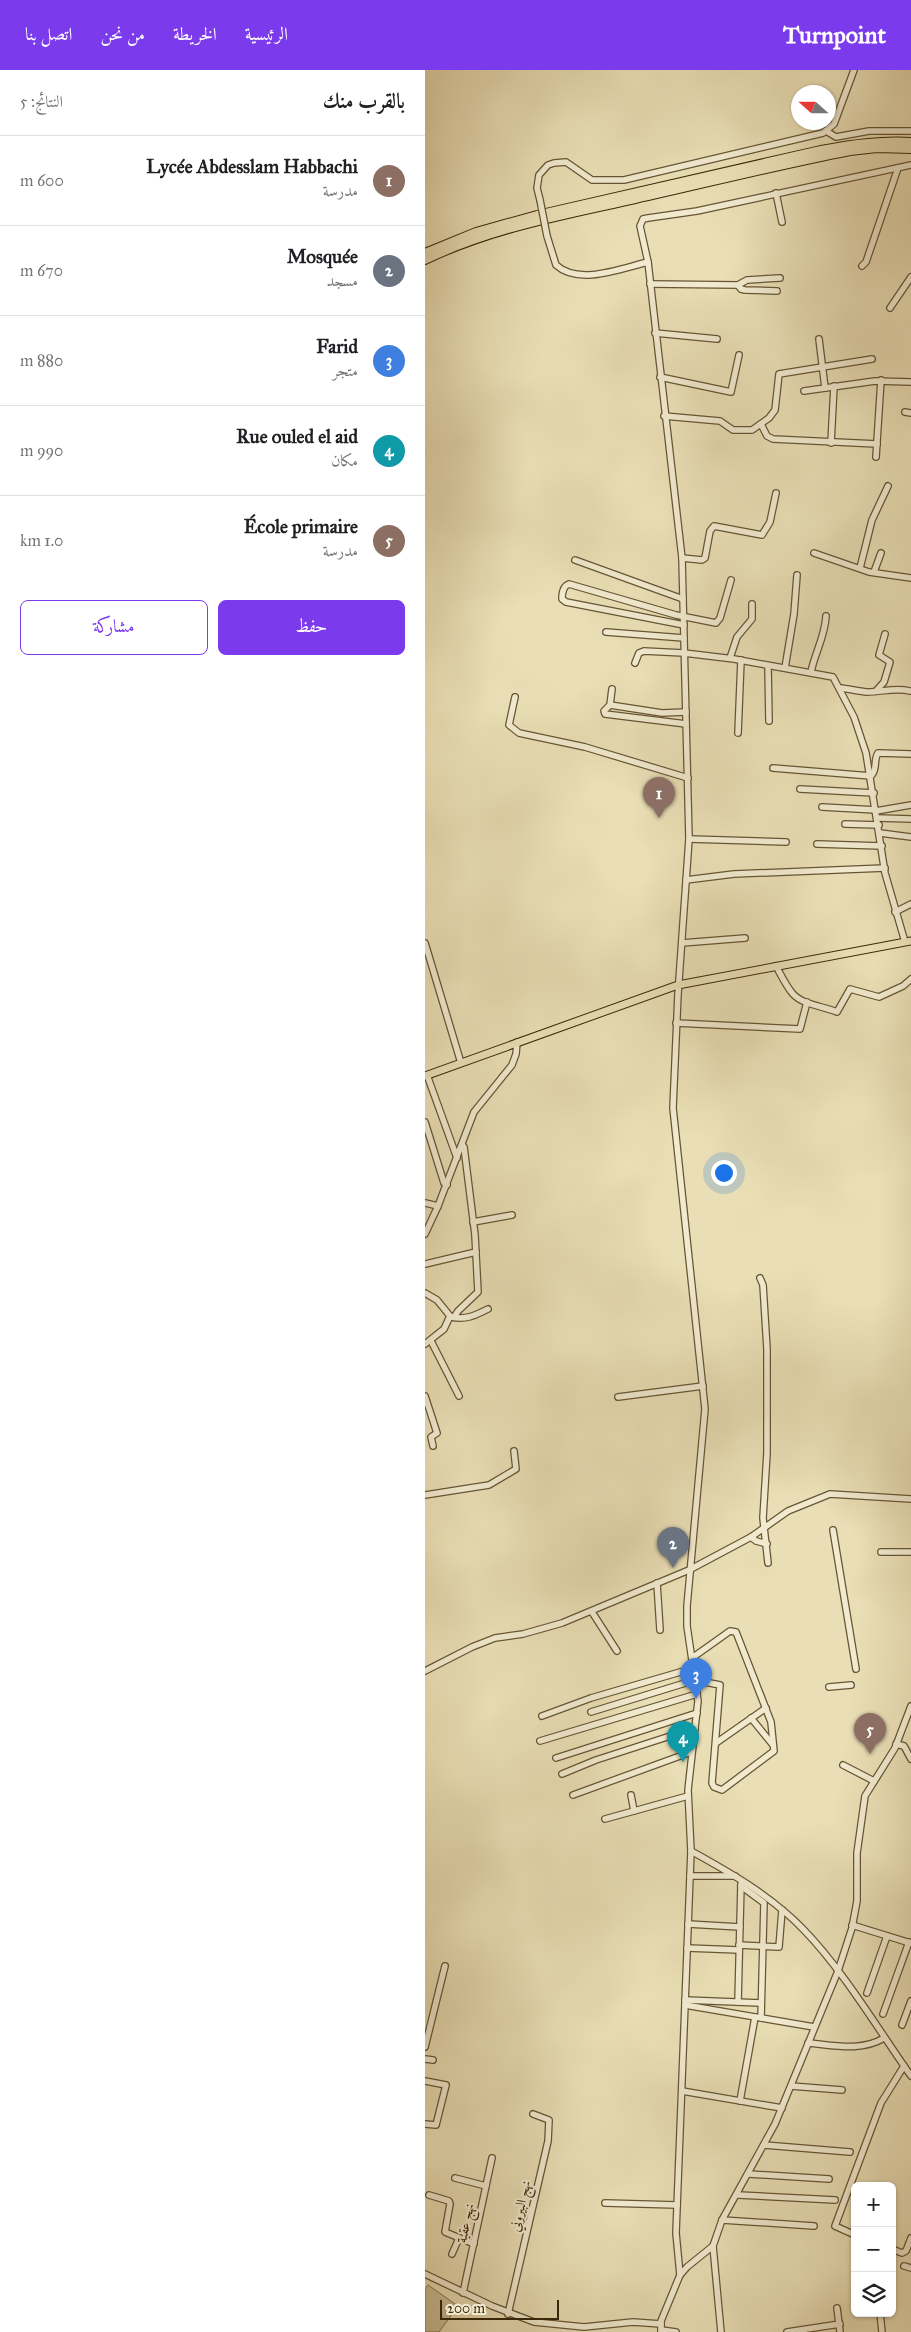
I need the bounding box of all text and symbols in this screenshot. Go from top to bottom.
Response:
text: Turnpoint [783,20,886,50]
text: اتصل بنا [25,23,72,45]
text: من نحن [100,23,145,45]
text: الخريطة [173,23,217,45]
text: الرئيسية [245,23,288,45]
north arrow [791,85,836,130]
text: بالقرب منك [323,88,405,114]
text: النتائج: 5 [20,92,63,111]
text: Lycée Abdesslam Habbachi [146,155,358,178]
text: 600 m [20,171,64,190]
text: 1 [386,171,392,190]
text: مدرسة [323,181,358,200]
text: Mosquée [287,245,358,268]
text: 670 m [20,261,63,280]
text: 2 [385,261,393,280]
text: مسجد [327,271,358,290]
text: Farid [316,335,358,358]
text: 880 m [20,351,63,370]
text: 3 [386,351,392,370]
text: متجر [333,361,358,380]
text: Rue ouled el aid [236,425,358,448]
text: 990 m [20,441,63,460]
text: 4 [385,441,393,460]
text: مكان [331,451,358,470]
text: École primaire [244,515,358,538]
text: 1.0 km [20,531,63,550]
text: 5 [385,531,393,550]
text: مدرسة [323,541,358,560]
button: مشاركة [20,600,208,655]
button: حفظ [218,600,405,655]
pin: 1 [643,777,675,818]
your location [711,1160,737,1186]
pin: 2 [657,1527,689,1568]
pin: 3 [680,1658,712,1699]
pin: 5 [854,1713,886,1754]
pin: 4 [667,1721,699,1762]
street label: نهج البيروني [506,2179,539,2234]
map controls [851,2182,896,2317]
button: + [851,2182,896,2227]
street label: نهج عقبة [453,2202,482,2245]
button: − [851,2227,896,2272]
button: layers [851,2272,896,2317]
scale bar [440,2297,559,2320]
text: 200 m [447,2300,485,2317]

